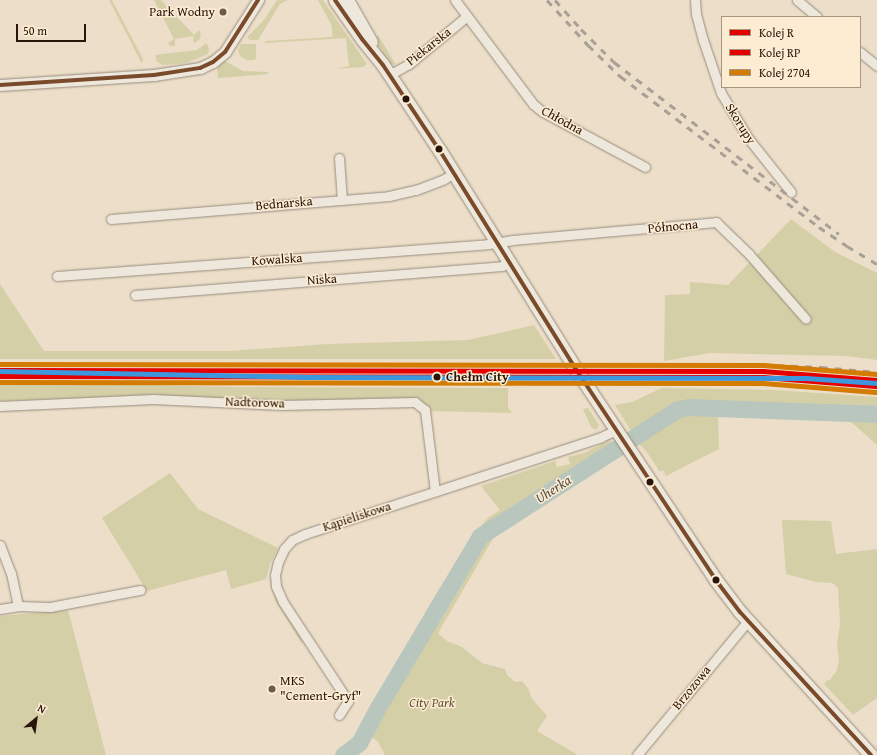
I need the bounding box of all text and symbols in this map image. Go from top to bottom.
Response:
place label: Park Wodny [149,4,215,20]
marker: Park Wodny [218,7,228,17]
scale bar [18,16,88,42]
legend [721,16,861,88]
text: 50 m [23,22,47,39]
text: Kolej R [759,24,794,41]
street label: Piekarska [403,25,455,69]
text: Kolej RP [759,44,800,61]
text: Kolej 2704 [759,64,810,81]
unlabelled marker [401,94,411,104]
street label: Skorupy [721,101,759,147]
street label: Chłodna [538,103,586,139]
unlabelled marker [434,144,444,154]
street label: Bednarska [255,194,313,214]
street label: Północna [647,217,699,237]
street label: Kowalska [251,250,303,270]
street label: Niska [306,271,338,289]
place label: Chełm City [446,369,509,385]
marker: Chełm City [430,370,444,384]
street label: Nadtorowa [225,394,285,412]
water label: Uherka [532,471,574,507]
unlabelled marker [645,477,655,487]
street label: Kąpieliskowa [321,499,393,535]
unlabelled marker [711,575,721,585]
street label: Brzozowa [669,663,715,713]
place label: MKS "Cement-Gryf" [280,674,361,705]
marker: MKS "Cement-Gryf" [267,684,277,694]
park label: City Park [409,695,455,711]
north arrow [16,699,56,739]
text: N [35,700,49,717]

